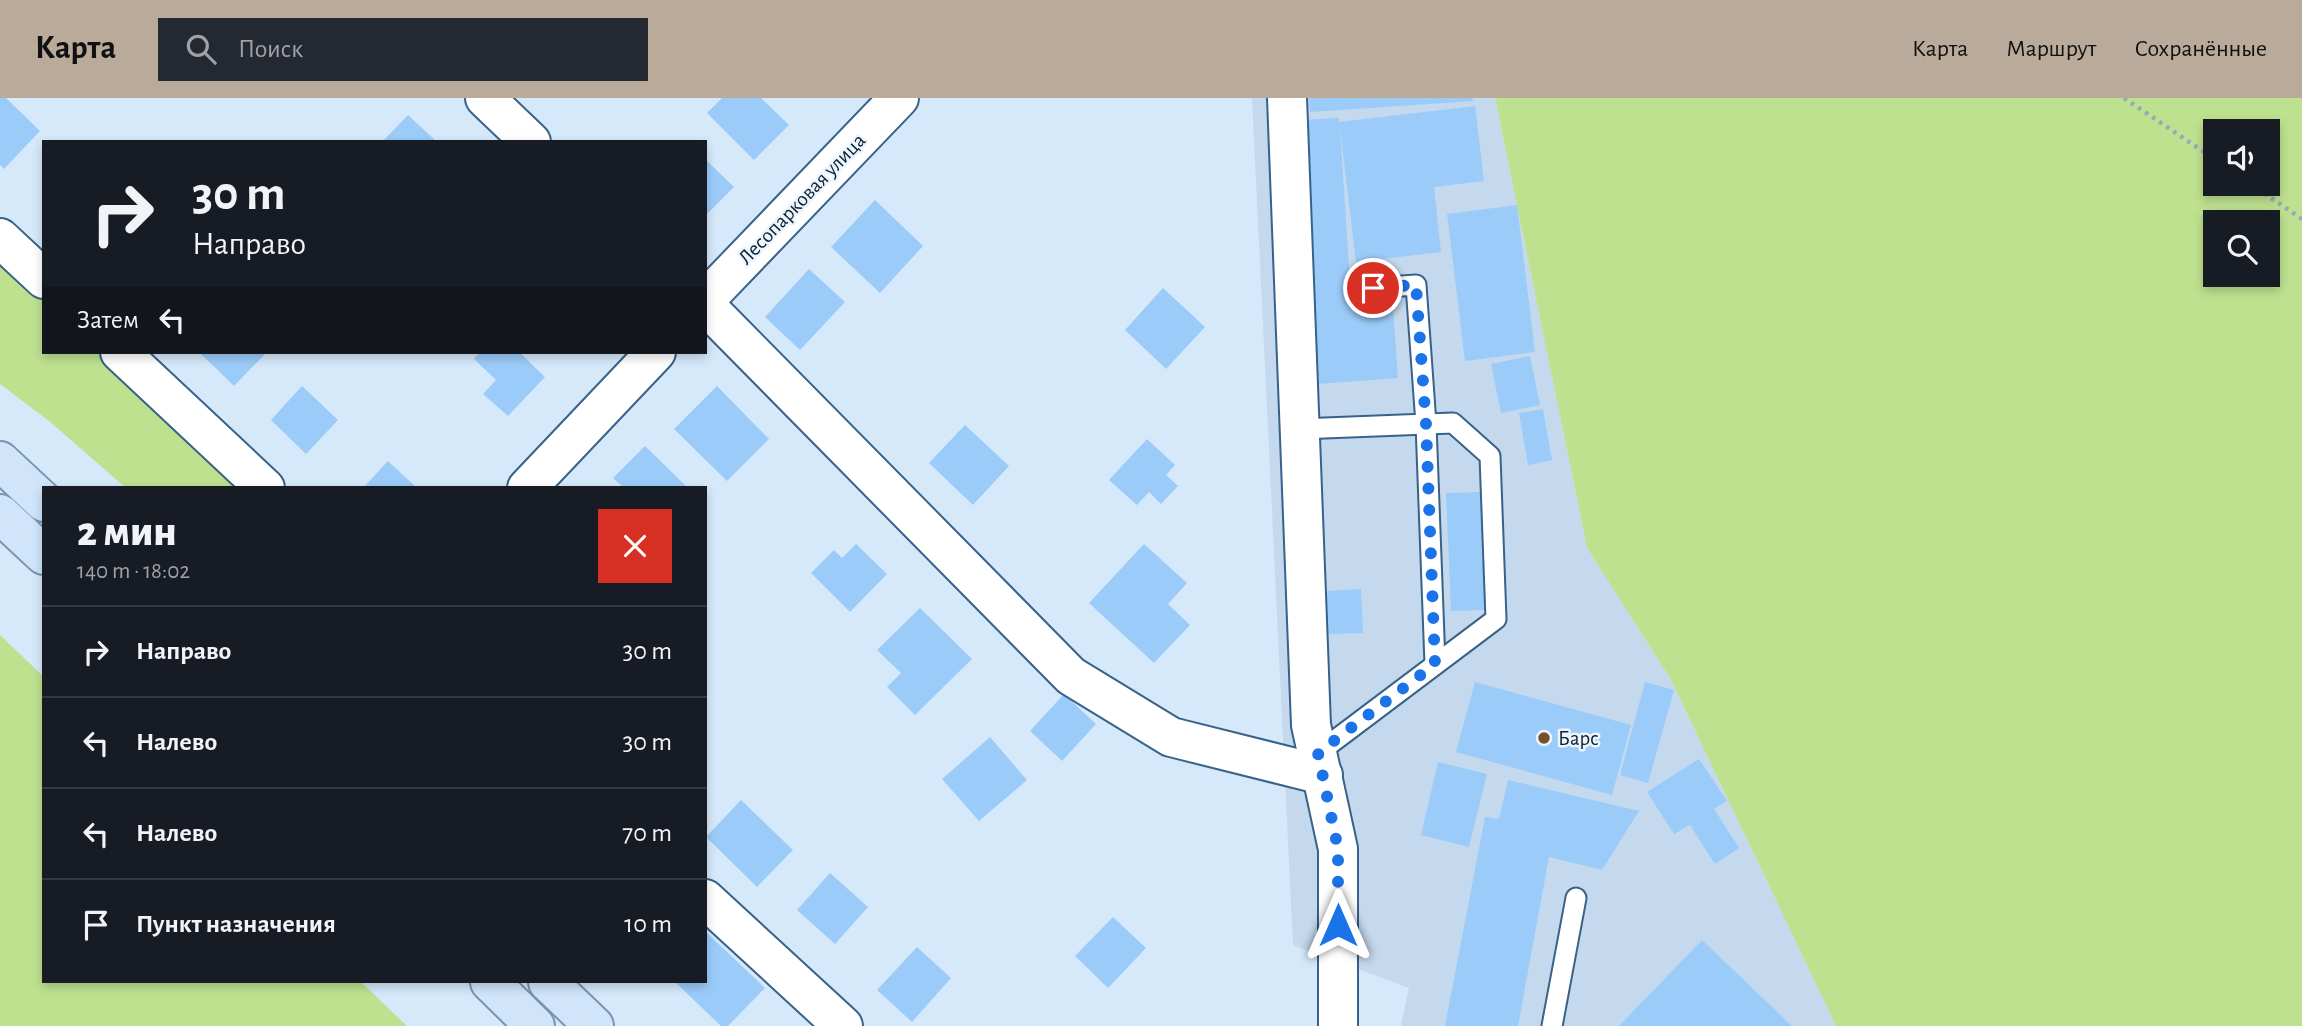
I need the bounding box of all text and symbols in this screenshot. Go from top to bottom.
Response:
search box [158,18,648,81]
icon: search [182,30,220,68]
text: Карта [35,32,116,65]
text: Поиск [238,36,303,62]
text: Карта [1912,37,1968,61]
text: Маршрут [2006,37,2096,61]
text: Сохранённые [2134,37,2267,61]
map controls [2203,119,2280,287]
button: sound [2203,119,2280,196]
street label: Лесопарковая улица [734,129,870,268]
icon: right [77,168,168,259]
text: 30 m [192,170,286,219]
button: search [2203,210,2280,287]
text: Направо [192,228,306,260]
pin [1343,258,1403,318]
icon: arrive [1354,269,1392,307]
icon: left [153,301,191,339]
text: Затем [77,307,139,333]
button: close [598,509,672,583]
text: 2 мин [77,511,177,553]
text: 140 m · 18:02 [77,560,190,583]
icon: right [77,633,115,671]
text: Направо [136,638,231,664]
text: 30 m [622,638,672,664]
icon: left [77,724,115,762]
place label: Барс [1558,728,1599,749]
text: Налево [136,729,217,755]
text: 30 m [622,729,672,755]
marker: Барс [1536,730,1552,746]
icon: left [77,815,115,853]
text: Налево [136,820,217,846]
text: 70 m [622,820,672,846]
position arrow [1301,888,1375,962]
icon: arrive [77,906,115,944]
text: Пункт назначения [136,911,336,937]
text: 10 m [624,911,672,937]

